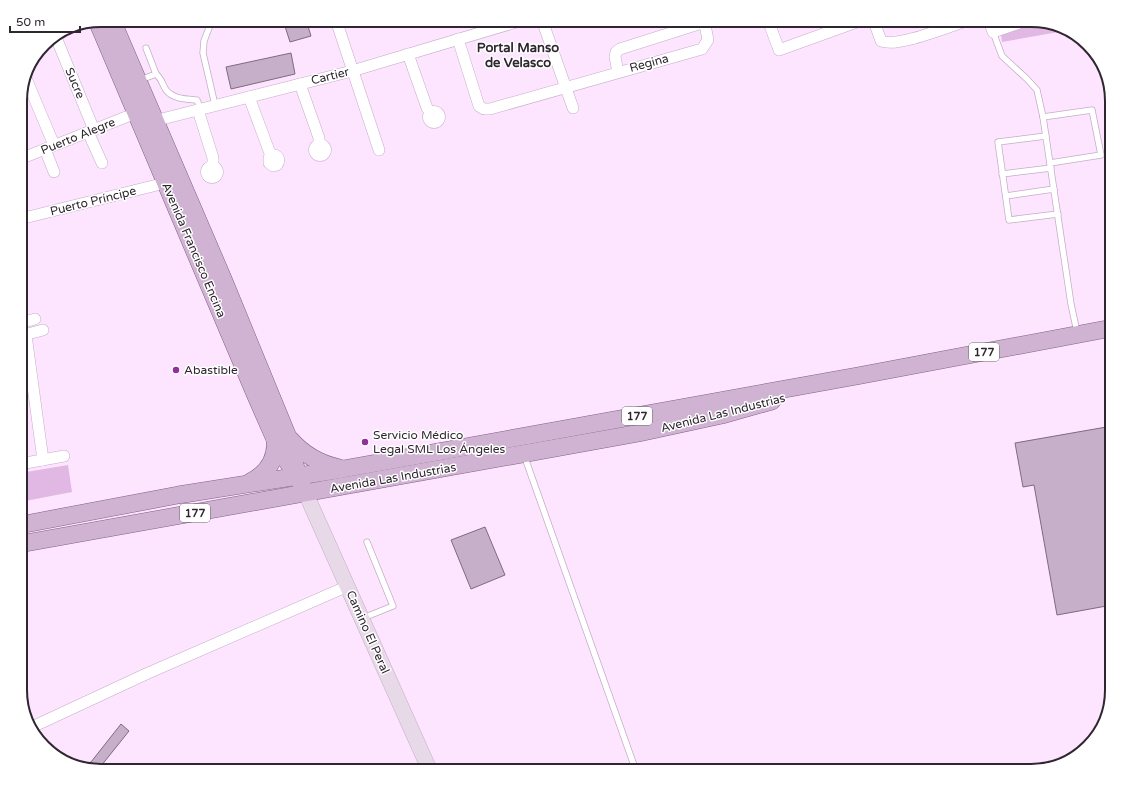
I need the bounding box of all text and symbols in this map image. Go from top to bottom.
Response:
scale bar [10,8,80,34]
text: 50 m [16,15,45,29]
district label: Portal Manso de Velasco [477,40,559,71]
street label: Regina [628,51,670,75]
street label: Cartier [310,64,351,87]
street label: Sucre [62,65,88,101]
street label: Puerto Alegre [39,115,117,157]
street label: Avenida Francisco Encina [159,180,229,320]
street label: Puerto Príncipe [49,183,138,218]
road number: 177 [969,343,999,361]
place label: Abastible [184,363,238,377]
marker: Abastible [171,365,181,375]
street label: Avenida Las Industrias [659,391,787,435]
road number: 177 [622,407,652,425]
place label: Servicio Médico Legal SML Los Ángeles [373,428,506,456]
marker: Servicio Médico Legal SML Los Ángeles [360,437,370,447]
street label: Avenida Las Industrias [329,460,457,496]
road number: 177 [180,504,210,522]
street label: Camino El Peral [343,588,393,676]

